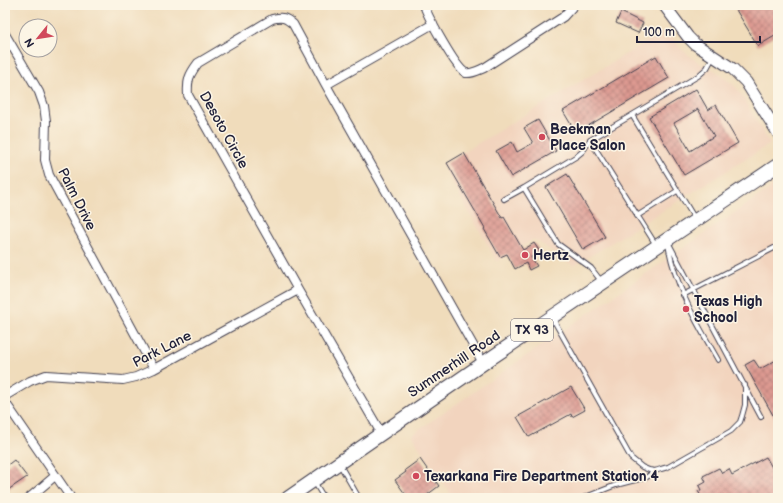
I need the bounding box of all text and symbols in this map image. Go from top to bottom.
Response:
north arrow [18,18,58,58]
scale bar [637,18,760,44]
text: 100 m [643,25,675,40]
text: N [22,36,37,50]
street label: Desoto Circle [196,89,252,171]
place label: Beekman Place Salon [550,121,626,154]
marker: Beekman Place Salon [537,132,547,142]
street label: Palm Drive [54,165,100,233]
place label: Hertz [533,247,569,264]
marker: Hertz [520,250,530,260]
place label: Texas High School [694,293,762,326]
marker: Texas High School [681,304,691,314]
road number: TX 93 [511,319,553,341]
street label: Park Lane [130,327,194,371]
street label: Summerhill Road [405,327,503,401]
place label: Texarkana Fire Department Station 4 [424,468,659,485]
marker: Texarkana Fire Department Station 4 [411,471,421,481]

